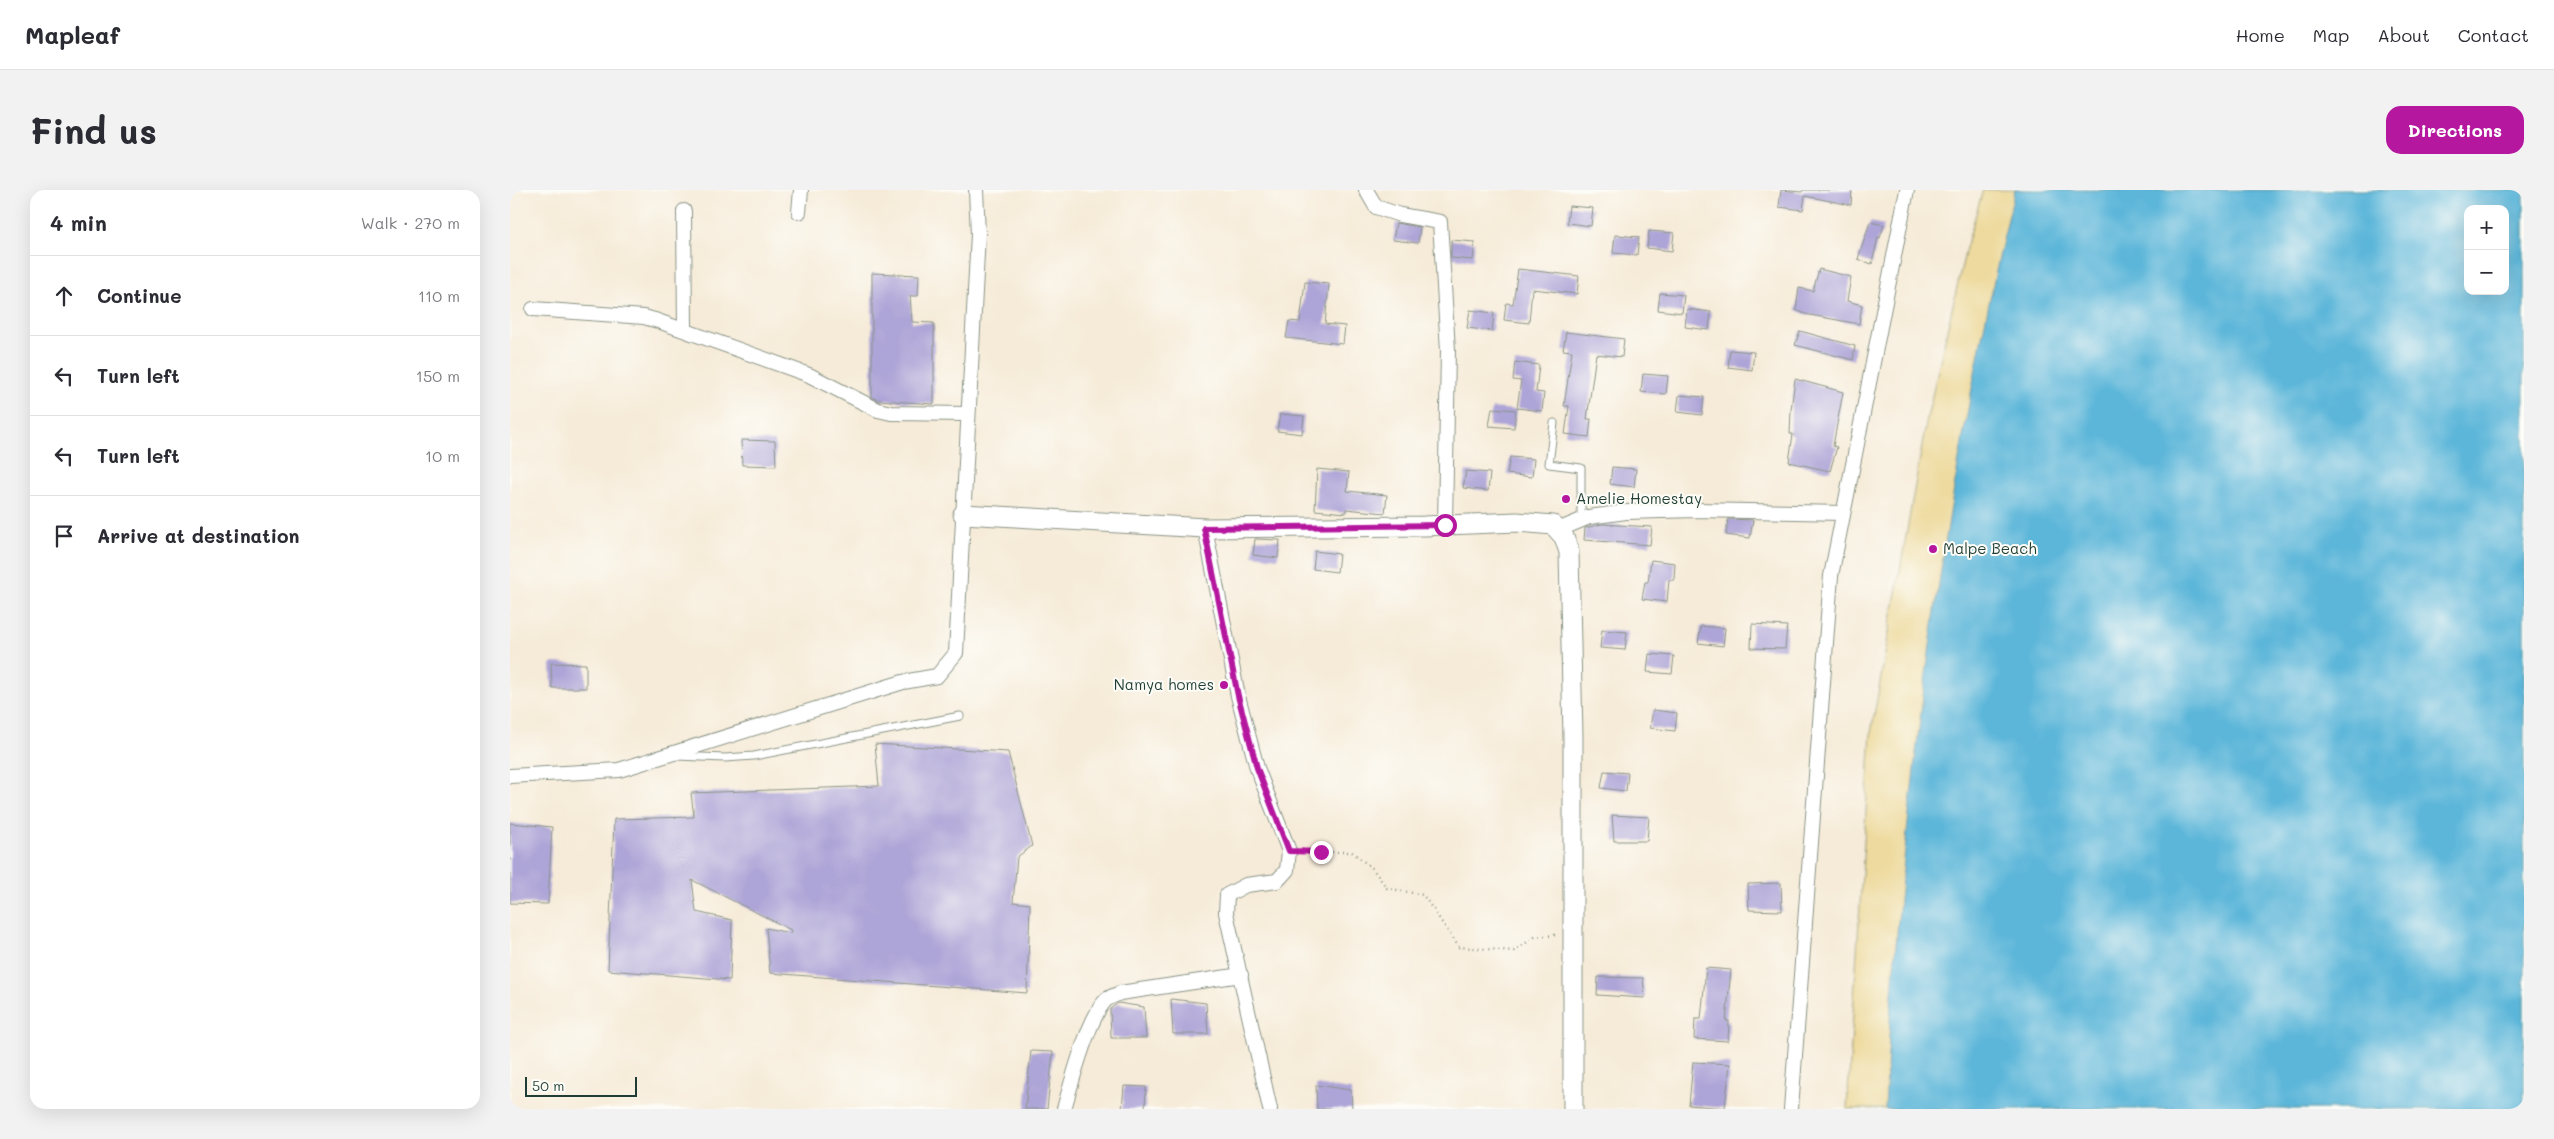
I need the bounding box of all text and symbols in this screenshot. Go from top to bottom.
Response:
text: Mapleaf [25,19,120,50]
text: Home [2236,23,2285,47]
text: Map [2313,23,2349,47]
text: About [2377,23,2430,47]
text: Contact [2458,23,2529,47]
button: Directions [2386,106,2524,154]
text: Find us [30,107,157,153]
map controls [2464,205,2509,295]
button: + [2464,205,2509,250]
text: 4 min [50,209,107,236]
text: Walk · 270 m [361,212,460,233]
button: − [2464,250,2509,295]
icon: ahead [50,282,78,310]
text: Continue [97,283,182,308]
text: 110 m [418,285,460,306]
icon: left [50,362,78,390]
text: Turn left [97,363,180,388]
text: 150 m [416,365,460,386]
icon: left [50,442,78,470]
text: Turn left [97,443,180,468]
text: 10 m [425,445,460,466]
place label: Amelie Homestay [1576,488,1702,508]
marker: Amelie Homestay [1560,493,1572,505]
route start [1434,514,1457,537]
icon: arrive [50,522,78,550]
text: Arrive at destination [97,523,300,548]
place label: Malpe Beach [1943,538,2037,558]
marker: Malpe Beach [1927,543,1939,555]
place label: Namya homes [1114,674,1214,694]
marker: Namya homes [1218,679,1230,691]
route end [1310,841,1333,864]
scale bar [525,1074,638,1097]
text: 50 m [532,1076,564,1095]

